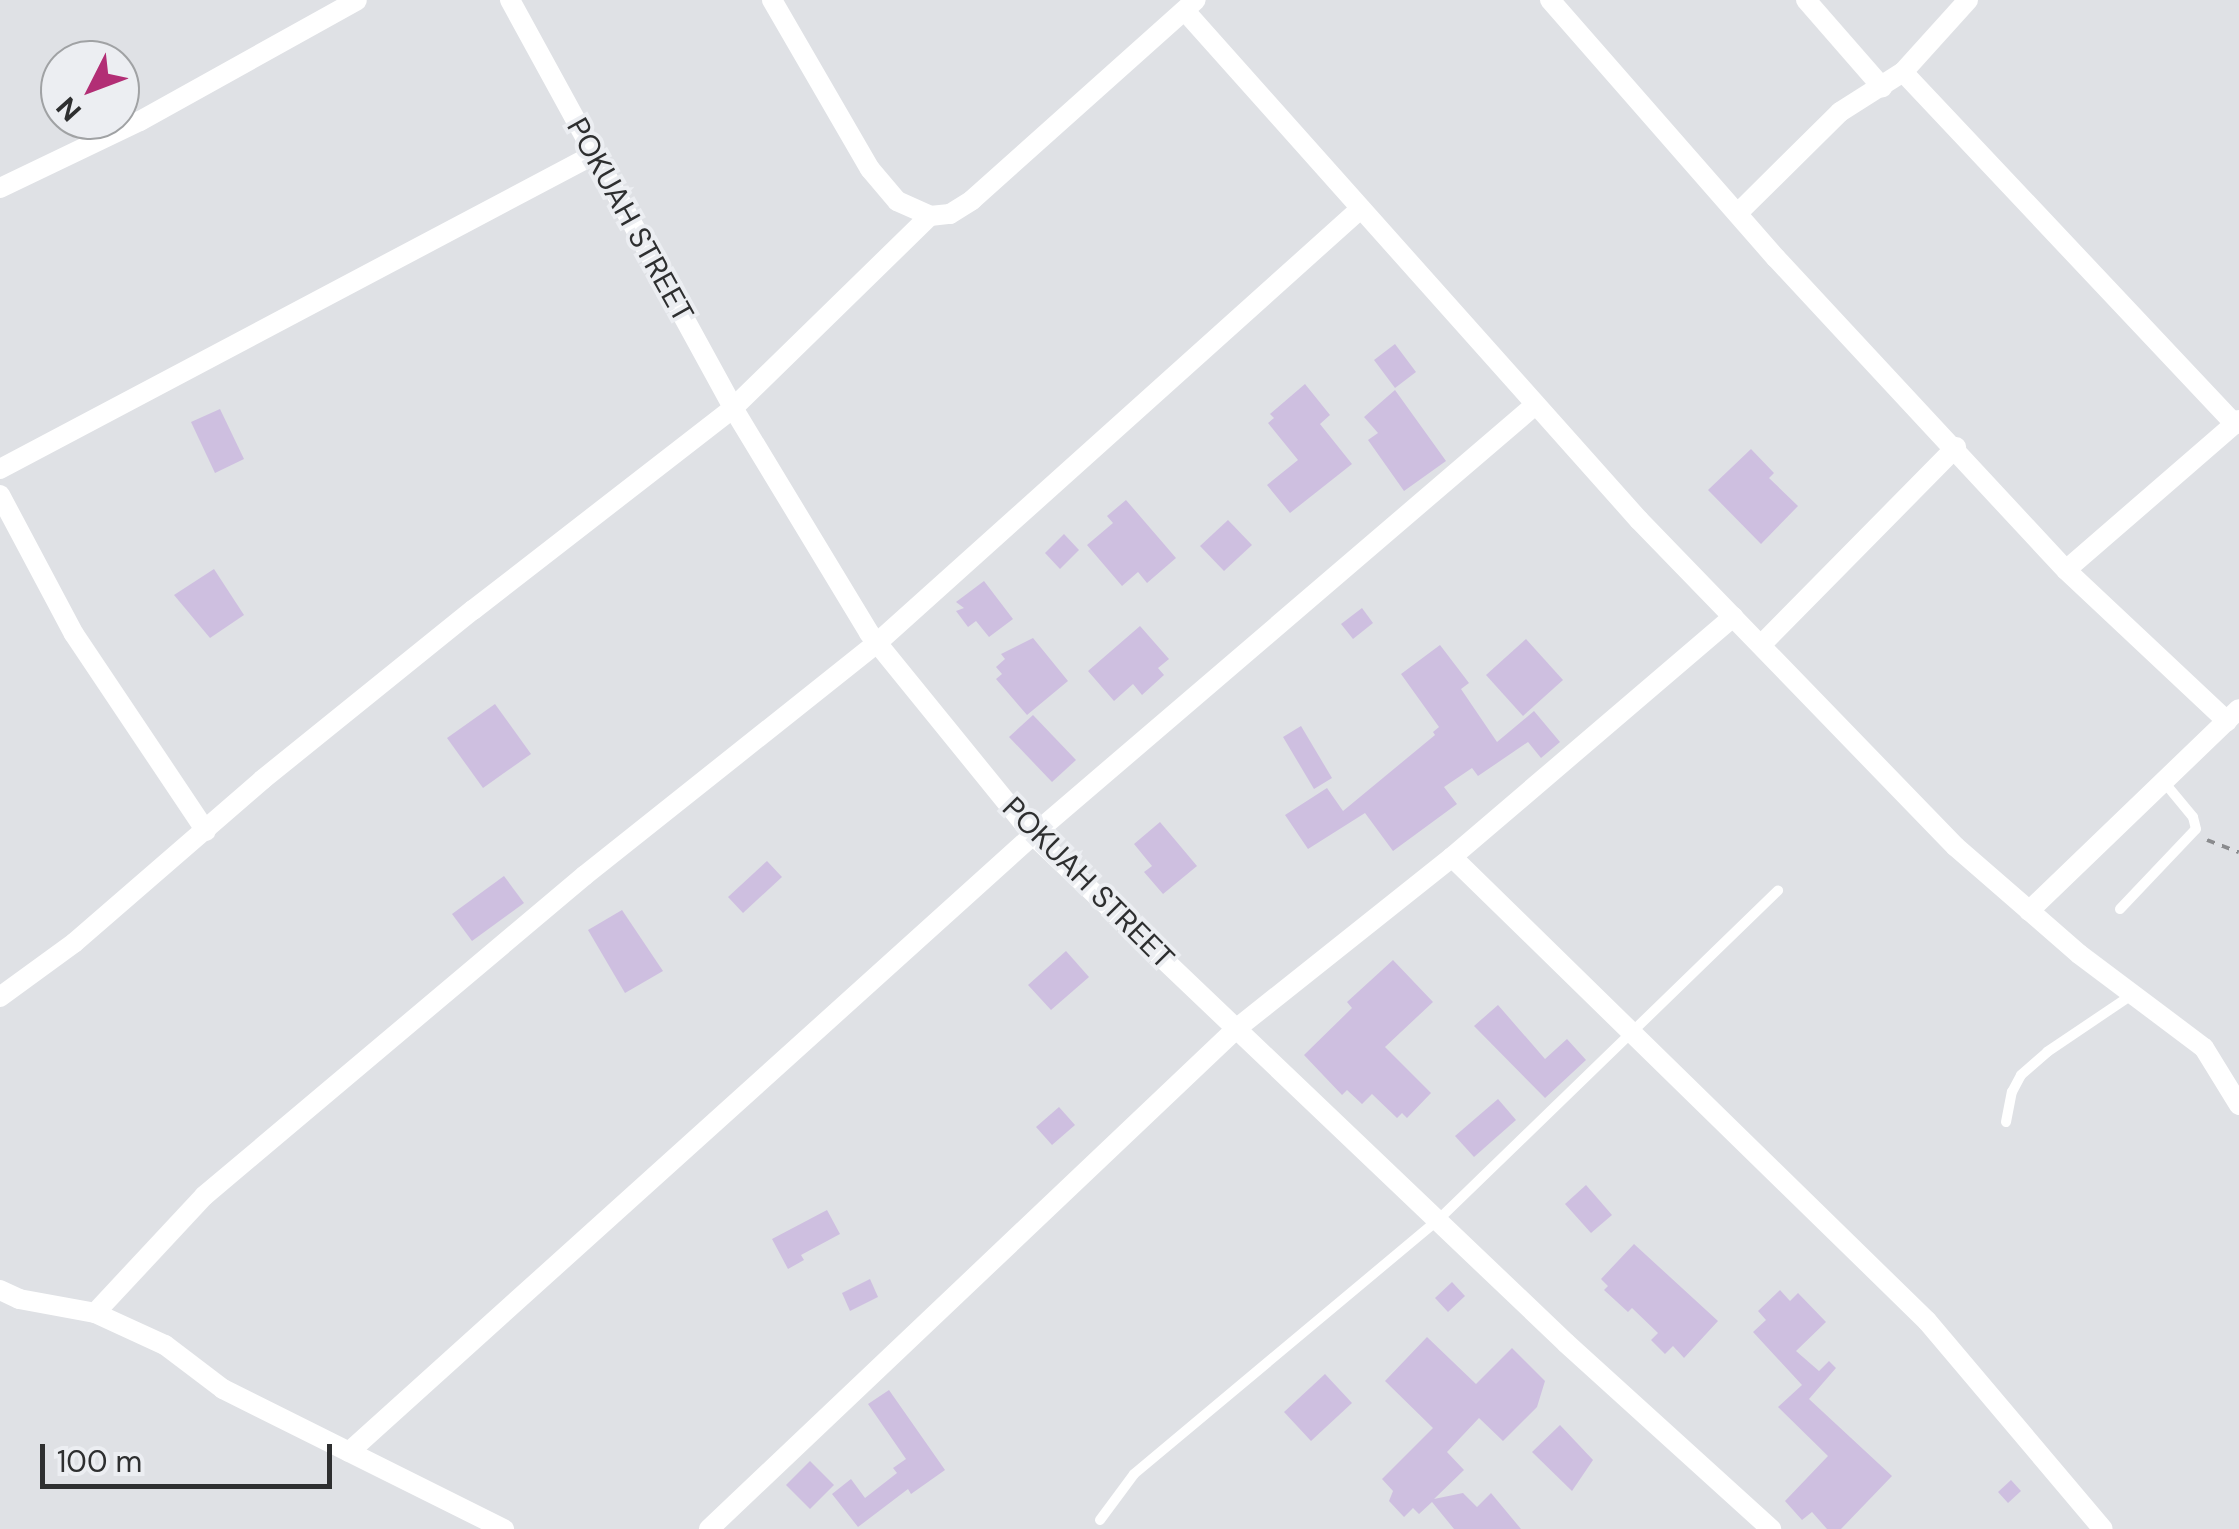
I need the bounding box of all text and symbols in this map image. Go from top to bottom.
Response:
north arrow [40,40,140,140]
text: N [48,89,89,129]
street label: POKUAH STREET [559,112,701,328]
street label: POKUAH STREET [995,790,1181,976]
scale bar [45,1424,338,1486]
text: 100 m [57,1442,142,1481]

